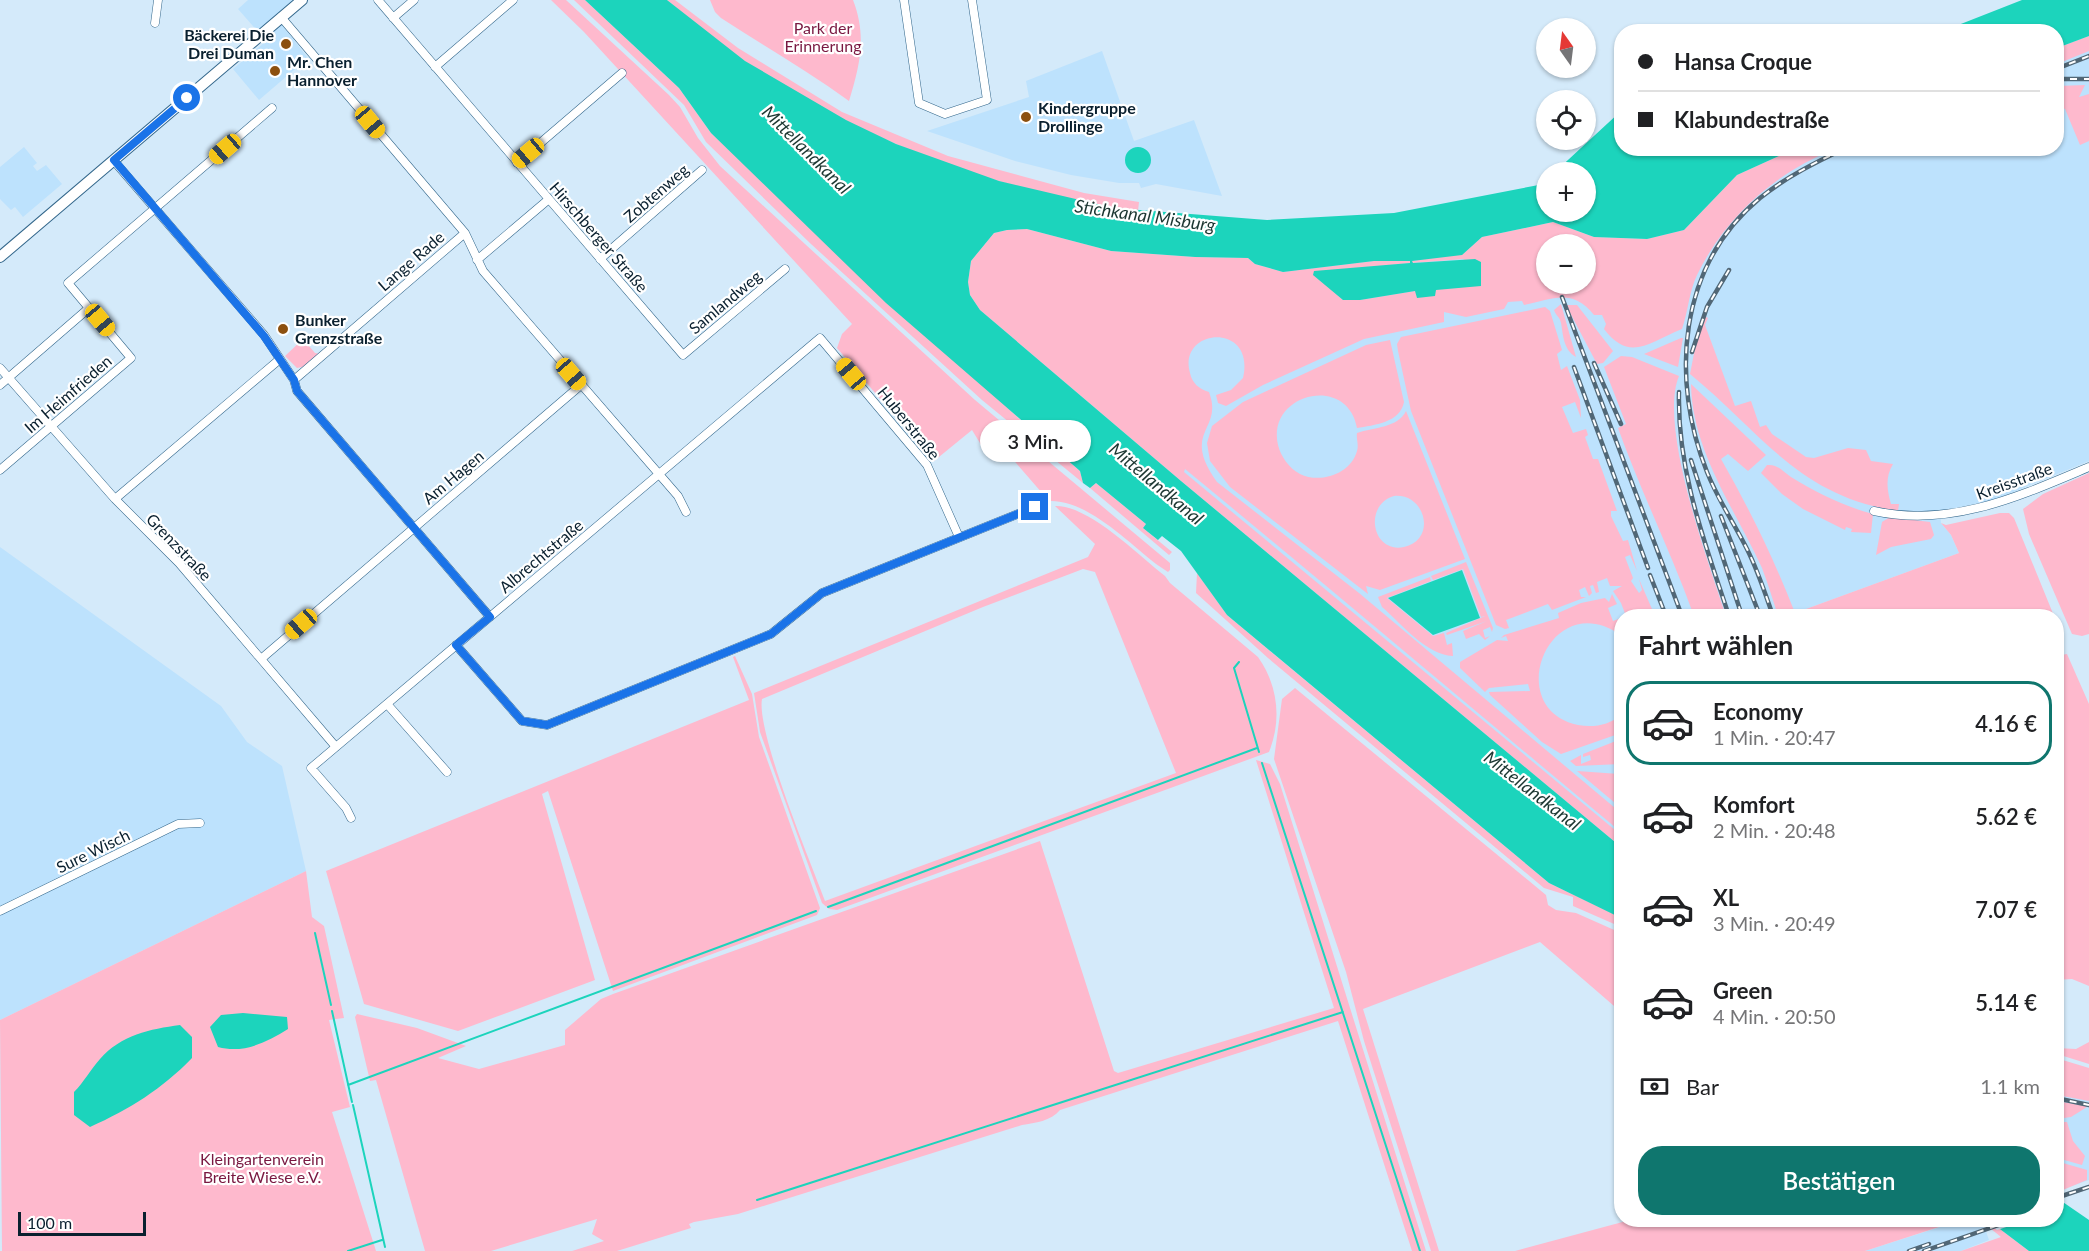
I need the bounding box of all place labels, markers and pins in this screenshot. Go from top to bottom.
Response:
place label: Bäckerei Die Drei Duman [184,25,274,62]
marker: Bäckerei Die Drei Duman [279,37,293,51]
place label: Mr. Chen Hannover [287,52,357,89]
marker: Mr. Chen Hannover [268,64,282,78]
place label: Kindergruppe Drollinge [1038,98,1136,135]
marker: Kindergruppe Drollinge [1019,110,1033,124]
place label: Bunker Grenzstraße [295,310,383,347]
marker: Bunker Grenzstraße [276,322,290,336]

